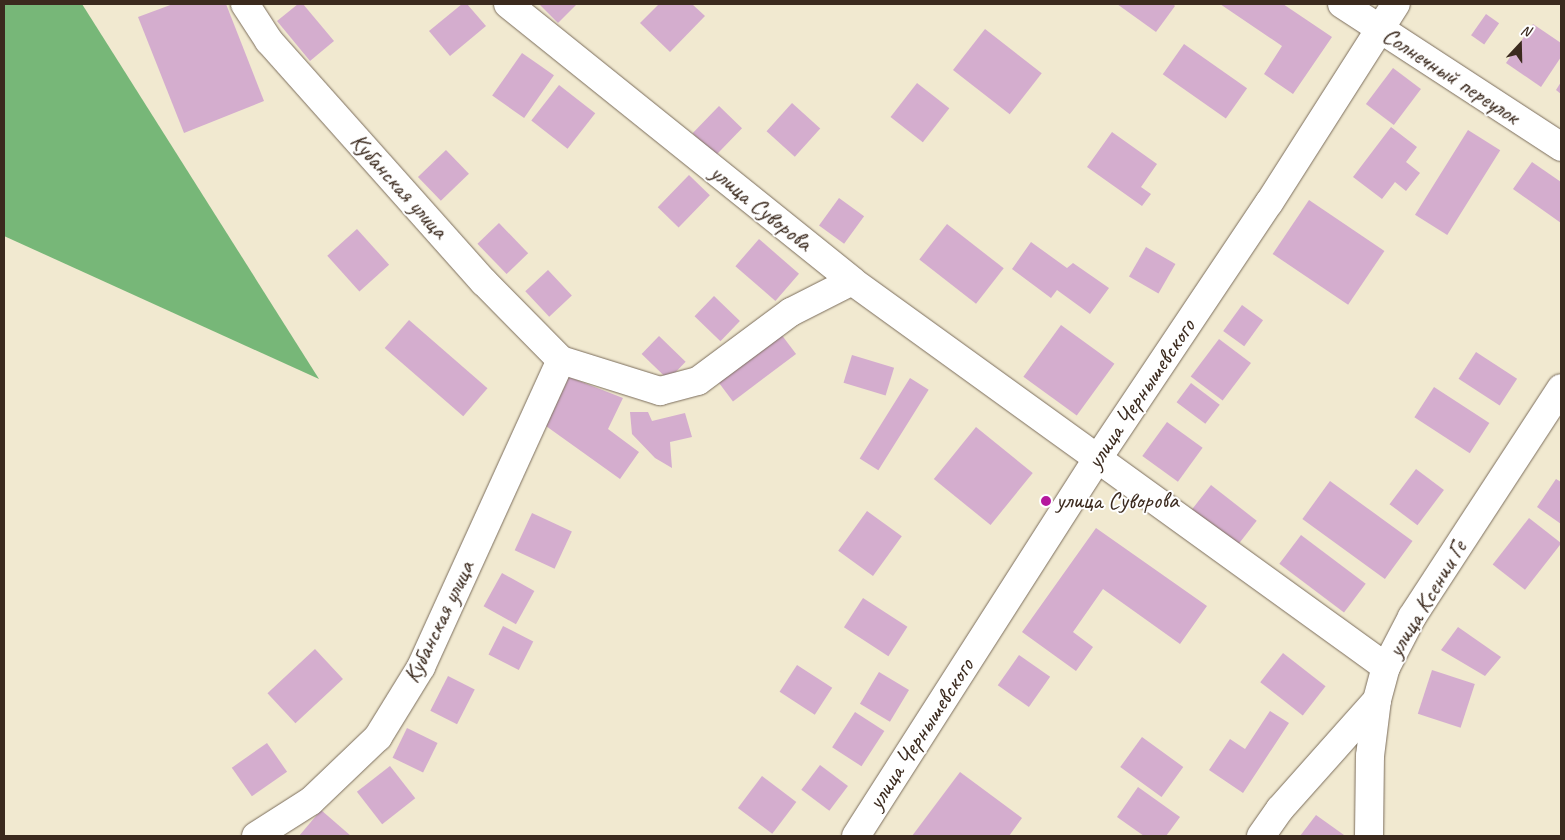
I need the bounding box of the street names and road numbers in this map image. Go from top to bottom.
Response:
street label: Солнечный переулок [1377,21,1525,131]
street label: Кубанская улица [343,126,455,246]
street label: улица Суворова [704,158,818,258]
street label: улица Чернышевского [1080,314,1202,474]
street label: улица Ксении Ге [1381,536,1473,662]
street label: Кубанская улица [397,555,481,689]
street label: улица Чернышевского [862,653,980,815]

